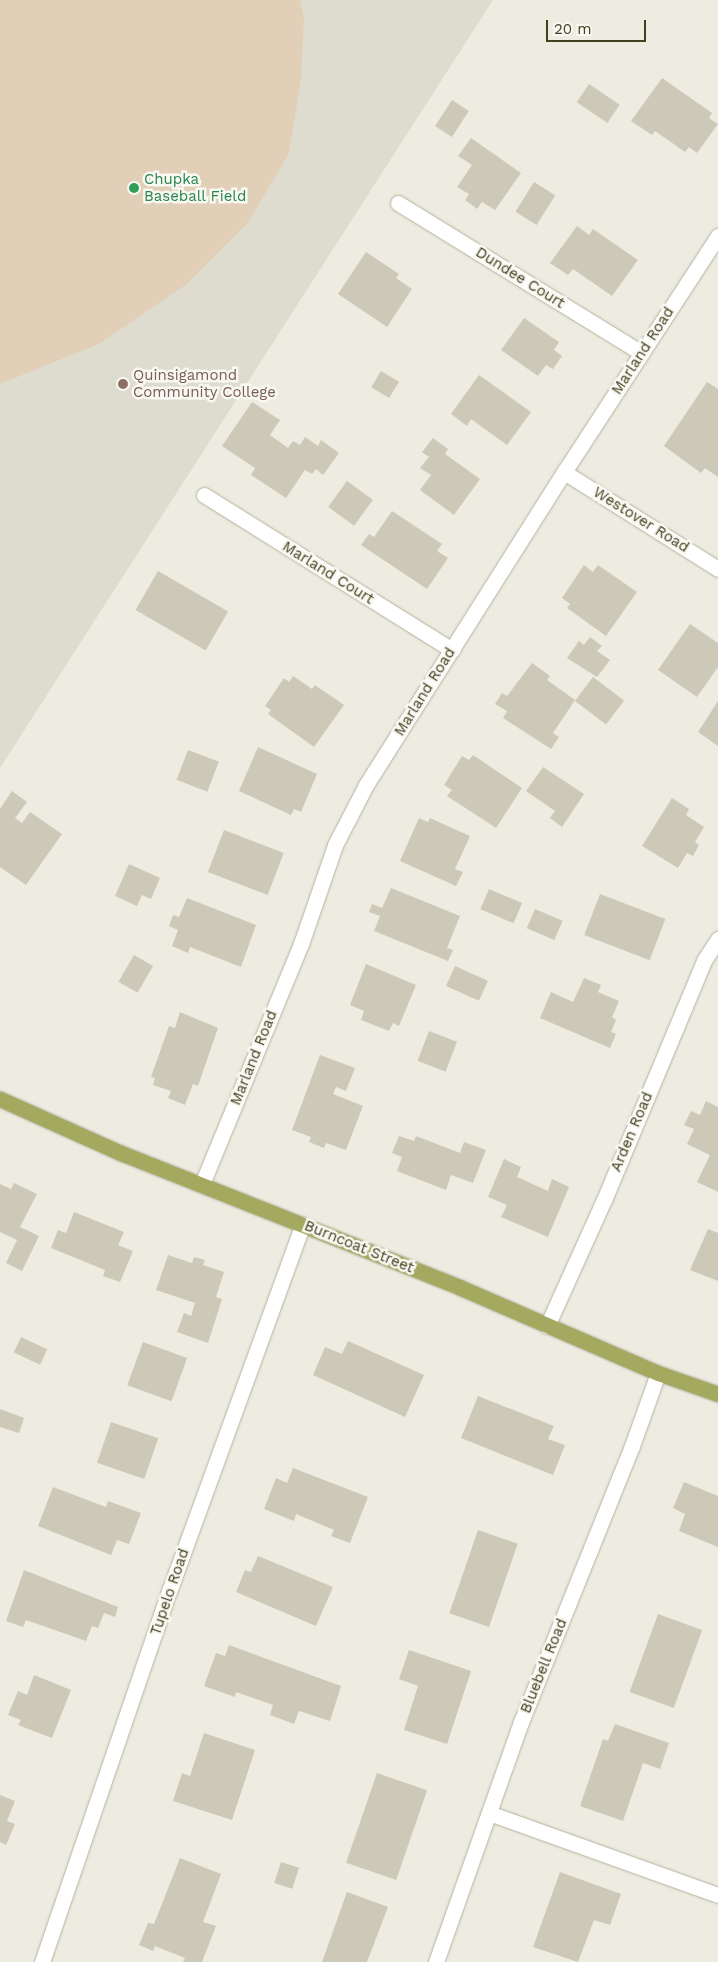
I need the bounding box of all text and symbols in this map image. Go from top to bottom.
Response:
scale bar [548,10,648,42]
text: 20 m [554,20,592,38]
place label: Chupka Baseball Field [144,170,247,205]
marker: Chupka Baseball Field [128,182,140,194]
street label: Dundee Court [472,243,568,313]
street label: Marland Road [608,304,678,398]
place label: Quinsigamond Community College [133,366,276,401]
marker: Quinsigamond Community College [117,378,129,390]
street label: Westover Road [590,483,692,557]
street label: Marland Court [279,538,377,608]
street label: Marland Road [391,644,459,740]
street label: Marland Road [227,1008,281,1108]
street label: Arden Road [607,1089,657,1175]
street label: Burncoat Street [302,1217,416,1277]
street label: Tupelo Road [147,1546,193,1638]
street label: Bluebell Road [517,1616,571,1716]

